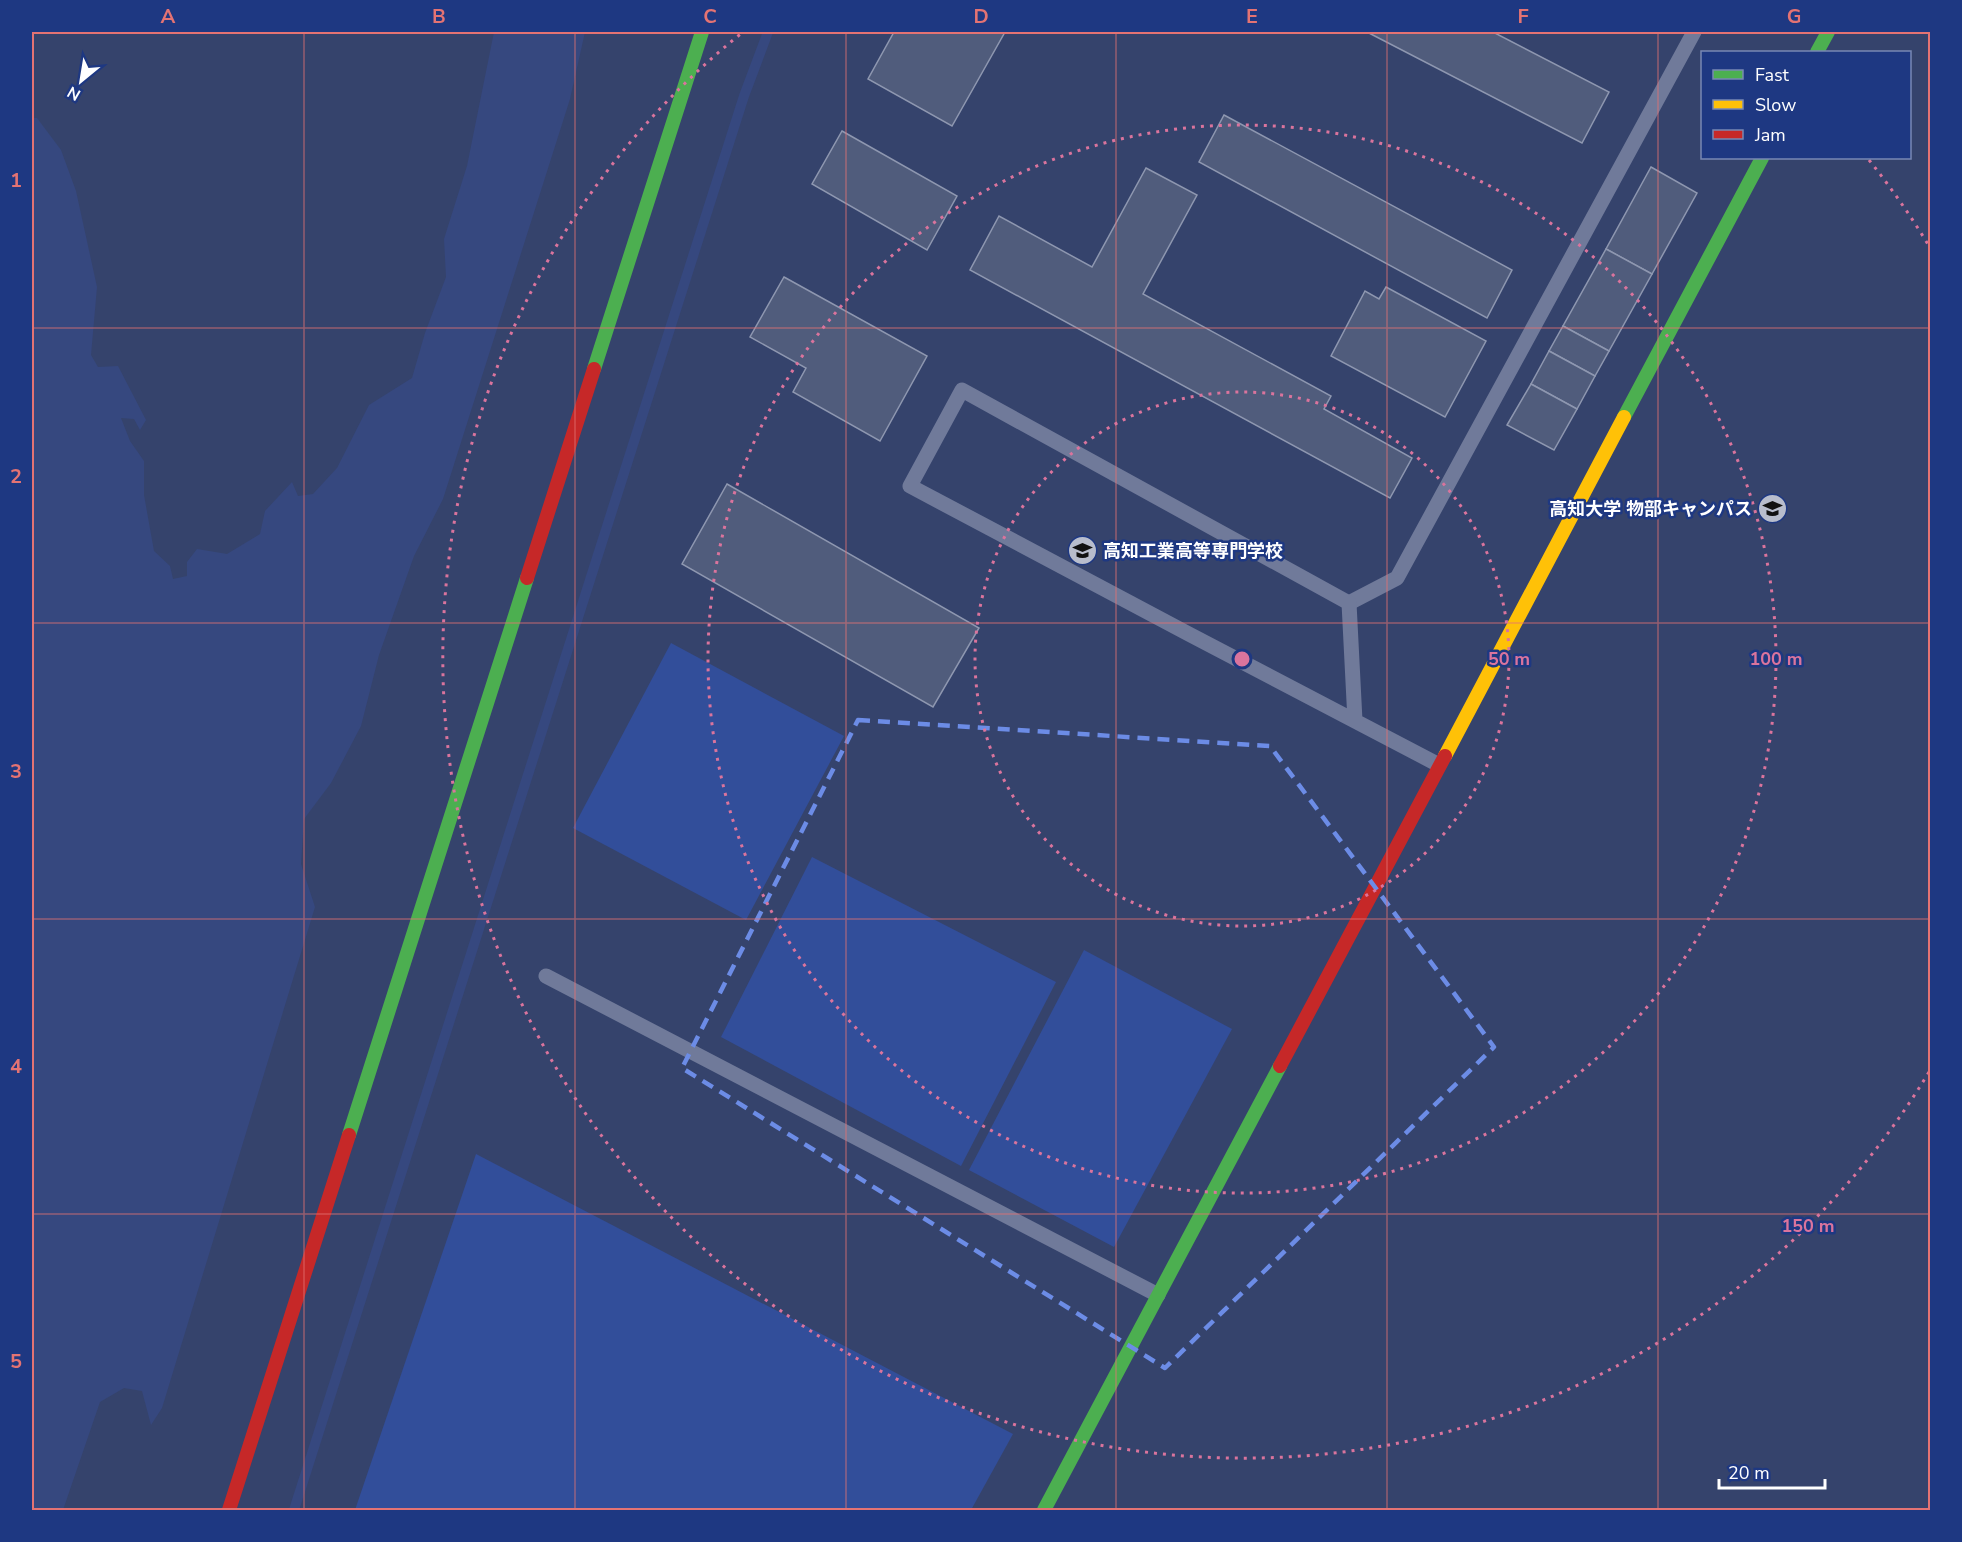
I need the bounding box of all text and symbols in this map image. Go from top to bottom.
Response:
text: A [161,3,176,30]
text: B [432,3,446,30]
text: C [703,3,717,30]
text: D [973,3,989,30]
text: E [1246,3,1258,30]
text: F [1517,3,1529,30]
text: G [1787,3,1801,30]
north arrow [51,51,111,111]
legend [1701,51,1911,159]
text: Fast [1755,63,1790,87]
text: N [63,81,85,106]
text: Slow [1755,93,1796,117]
text: Jam [1754,123,1786,147]
text: 1 [10,167,22,194]
text: 2 [10,463,22,490]
school or university icon: 高知大学 物部キャンパス [1757,493,1789,525]
place label: 高知大学 物部キャンパス [1549,497,1752,521]
school or university icon: 高知工業高等専門学校 [1066,535,1098,567]
place label: 高知工業高等専門学校 [1103,539,1283,563]
text: 50 m [1488,647,1530,671]
text: 100 m [1749,647,1803,671]
centre of rings [1232,649,1252,669]
text: 3 [10,758,22,785]
text: 4 [10,1053,22,1080]
text: 150 m [1781,1214,1835,1238]
text: 5 [10,1348,22,1375]
scale bar [1719,1452,1826,1490]
text: 20 m [1728,1461,1770,1485]

